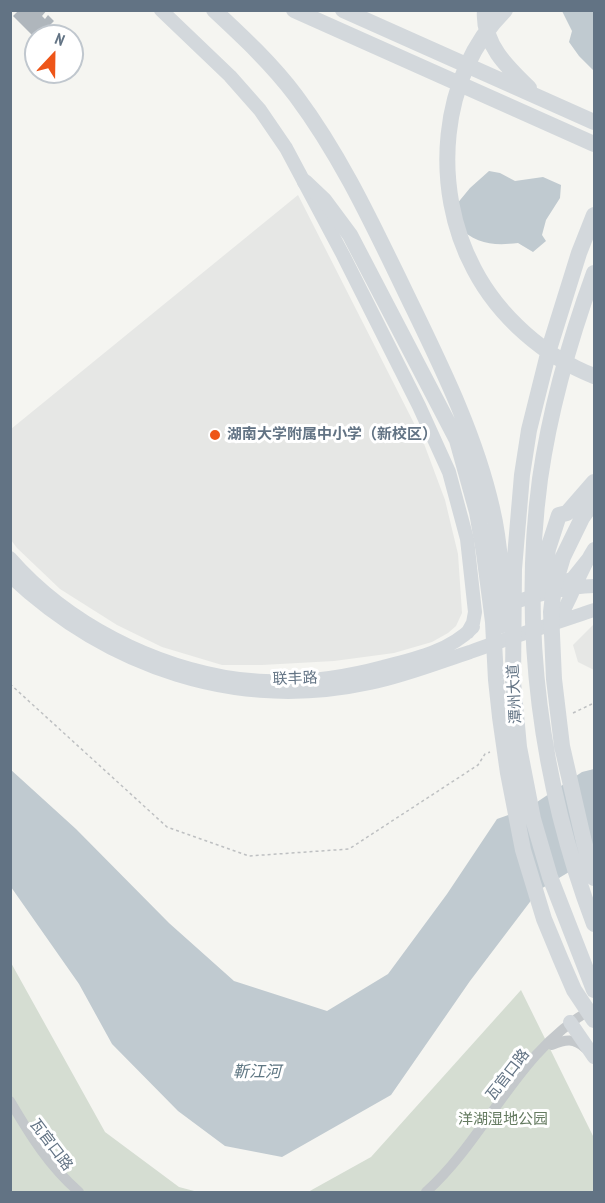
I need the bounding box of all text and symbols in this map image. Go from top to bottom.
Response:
north arrow [24,24,84,84]
text: N [52,28,68,50]
place label: 湖南大学附属中小学（新校区） [227,426,437,444]
marker: 湖南大学附属中小学（新校区） [208,428,222,442]
street label: 潭州大道 [504,664,526,724]
street label: 联丰路 [272,669,318,689]
street label: 瓦官口路 [482,1046,534,1104]
water label: 靳江河 [233,1062,281,1082]
park label: 洋湖湿地公园 [458,1111,548,1129]
street label: 瓦官口路 [26,1116,76,1174]

